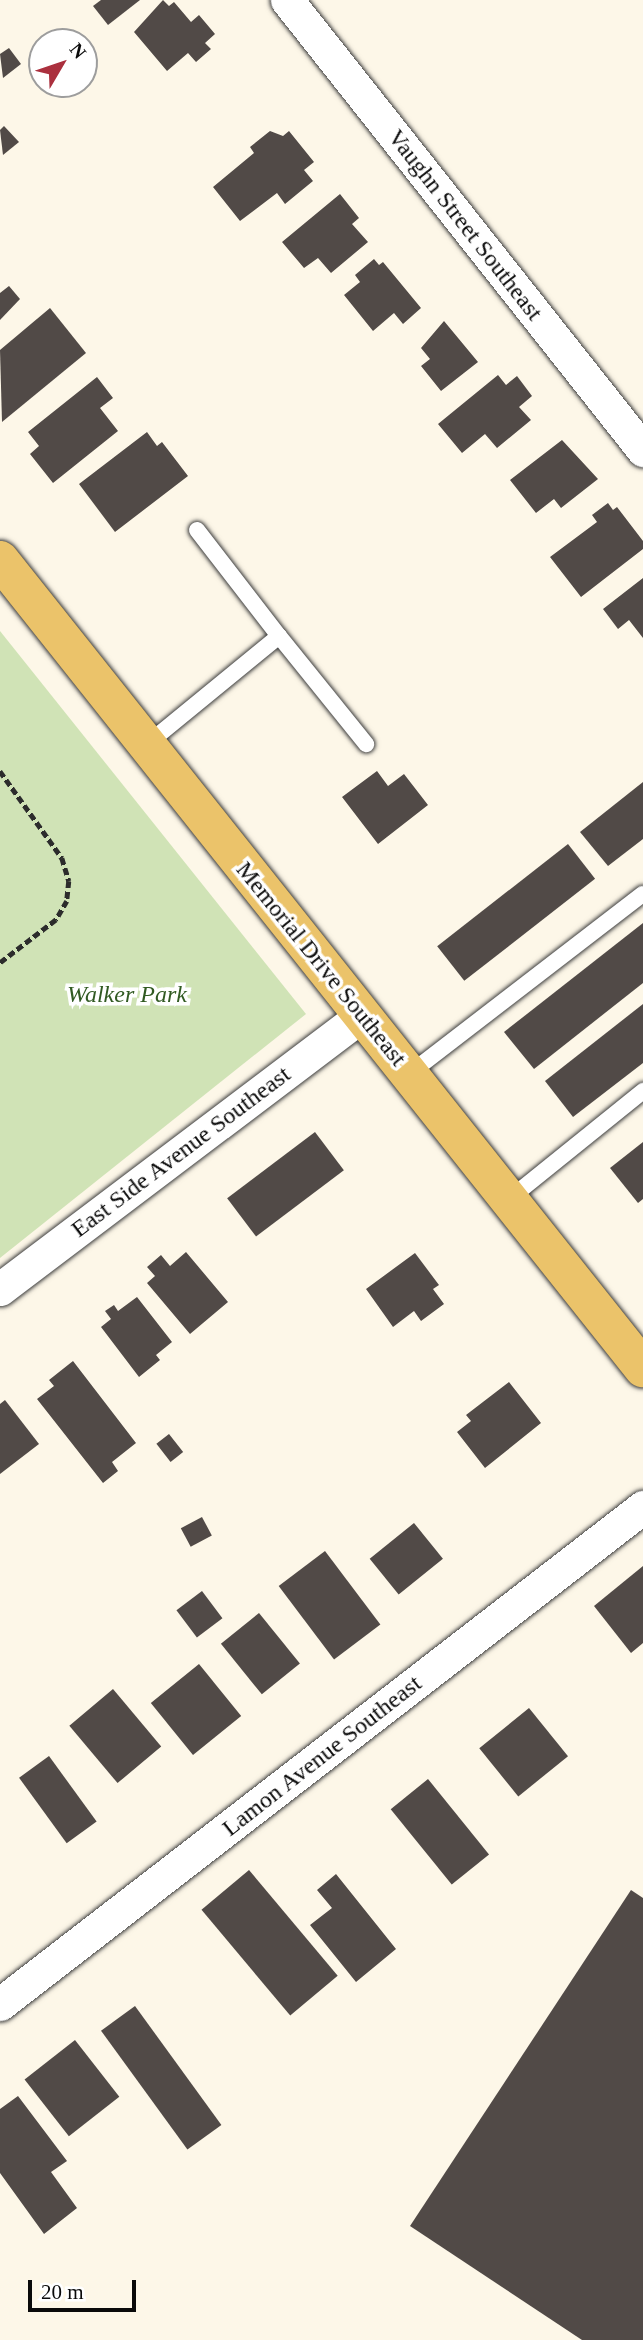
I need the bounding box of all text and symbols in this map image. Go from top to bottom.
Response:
north arrow [28,28,98,98]
text: N [66,39,91,63]
street label: Vaughn Street Southeast [381,124,549,326]
street label: Memorial Drive Southeast [230,856,412,1072]
park label: Walker Park [67,981,187,1009]
street label: East Side Avenue Southeast [65,1060,297,1244]
street label: Lamon Avenue Southeast [216,1669,428,1843]
scale bar [32,2266,140,2310]
text: 20 m [41,2280,84,2304]

